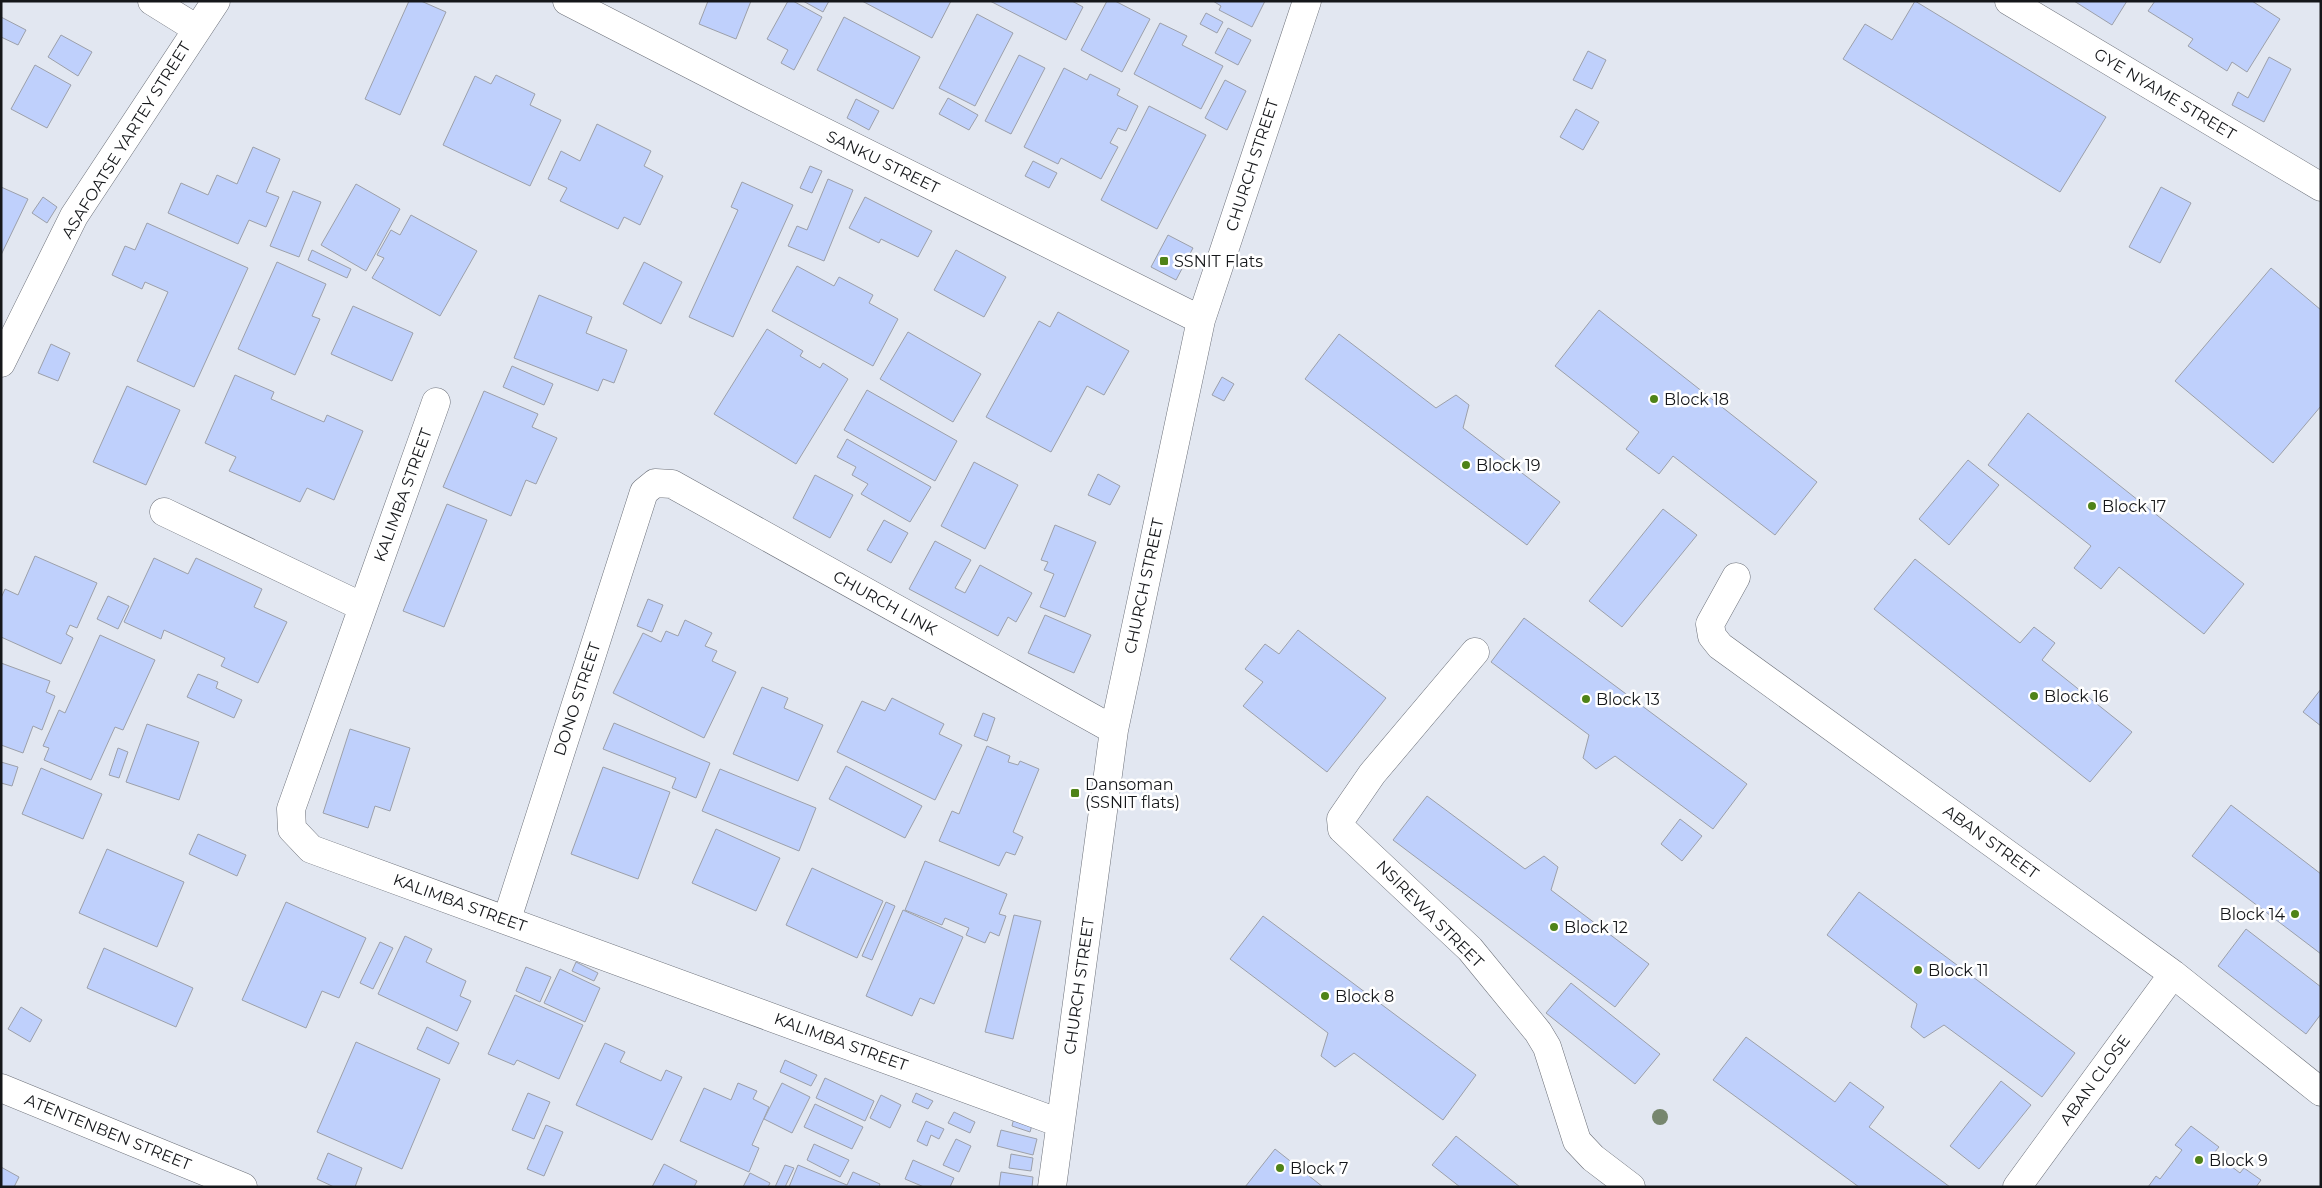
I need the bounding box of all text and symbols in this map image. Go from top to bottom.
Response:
street label: ASAFOATSE YARTEY STREET [58,38,195,242]
street label: GYE NYAME STREET [2091,44,2240,144]
street label: CHURCH STREET [1222,96,1283,234]
street label: SANKU STREET [823,126,943,198]
place label: SSNIT Flats [1174,252,1263,271]
marker: SSNIT Flats [1158,255,1170,267]
place label: Block 18 [1664,390,1729,409]
marker: Block 18 [1648,393,1660,405]
street label: KALIMBA STREET [370,425,436,564]
place label: Block 19 [1476,456,1541,475]
marker: Block 19 [1460,459,1472,471]
place label: Block 17 [2102,497,2166,516]
marker: Block 17 [2086,500,2098,512]
street label: CHURCH STREET [1120,516,1168,656]
street label: CHURCH LINK [830,567,941,640]
street label: DONO STREET [550,639,605,758]
place label: Block 16 [2044,687,2109,706]
place label: Block 13 [1596,690,1660,709]
marker: Block 16 [2028,690,2040,702]
marker: Block 13 [1580,693,1592,705]
place label: Dansoman (SSNIT flats) [1085,775,1180,812]
marker: Dansoman (SSNIT flats) [1069,787,1081,799]
street label: ABAN STREET [1940,801,2043,883]
street label: NSIREWA STREET [1372,856,1488,972]
street label: KALIMBA STREET [391,870,530,936]
place label: Block 14 [2220,905,2285,924]
marker: Block 14 [2289,908,2301,920]
street label: CHURCH STREET [1060,915,1098,1056]
place label: Block 12 [1564,918,1628,937]
marker: Block 12 [1548,921,1560,933]
place label: Block 11 [1928,961,1989,980]
marker: Block 11 [1912,964,1924,976]
place label: Block 8 [1335,987,1394,1006]
marker: Block 8 [1319,990,1331,1002]
street label: KALIMBA STREET [772,1009,911,1075]
street label: ABAN CLOSE [2056,1031,2134,1129]
street label: ATENTENBEN STREET [22,1090,195,1174]
place label: Block 9 [2209,1151,2268,1170]
marker: Block 9 [2193,1154,2205,1166]
place label: Block 7 [1290,1159,1348,1178]
marker: Block 7 [1274,1162,1286,1174]

